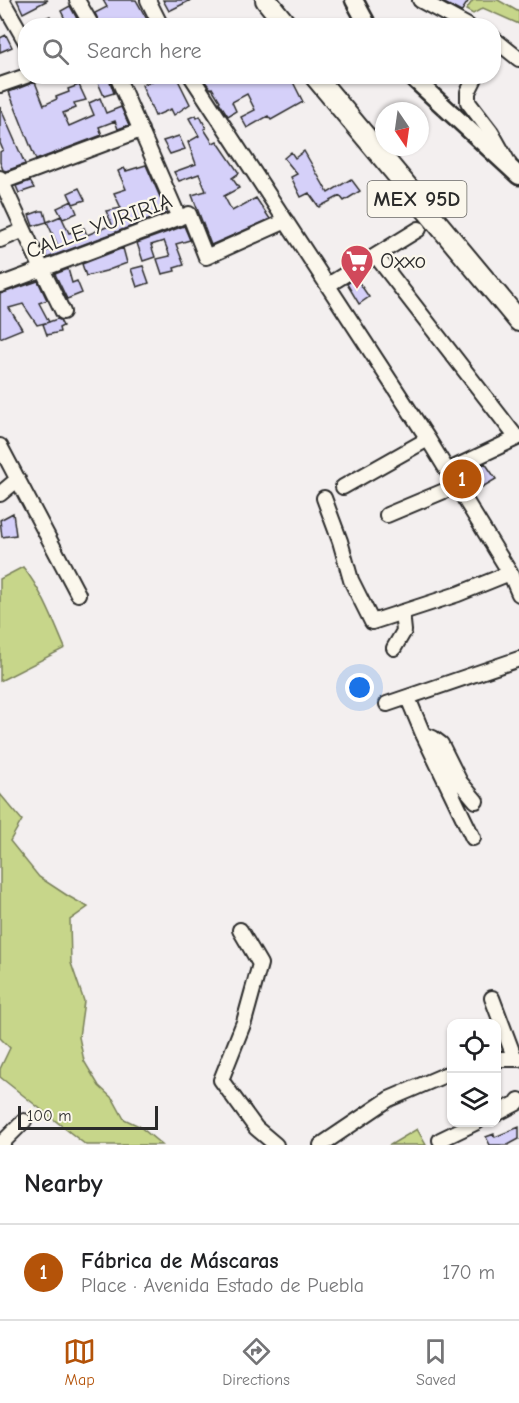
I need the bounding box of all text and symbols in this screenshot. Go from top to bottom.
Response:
search box [18,18,501,84]
icon: search [39,35,72,68]
text: Search here [87,38,202,64]
north arrow [375,102,429,156]
road number: MEX 95D [368,181,466,217]
street label: CALLE YURIRIA [22,187,176,264]
supermarket icon: Oxxo [339,243,375,290]
place label: Oxxo [380,248,426,274]
pin: 1 [442,456,482,502]
your location [345,673,374,702]
map controls [447,1019,501,1127]
button: locate [447,1019,501,1073]
button: layers [447,1073,501,1127]
scale bar [18,1103,158,1130]
text: 100 m [27,1107,71,1125]
text: Nearby [24,1169,103,1199]
text: Fábrica de Máscaras [81,1248,279,1274]
text: 1 [40,1261,47,1284]
text: 170 m [442,1261,495,1284]
text: Place · Avenida Estado de Puebla [81,1274,364,1297]
tab: Map [63,1335,96,1389]
tab: Directions [222,1335,290,1389]
tab: Saved [416,1335,456,1389]

